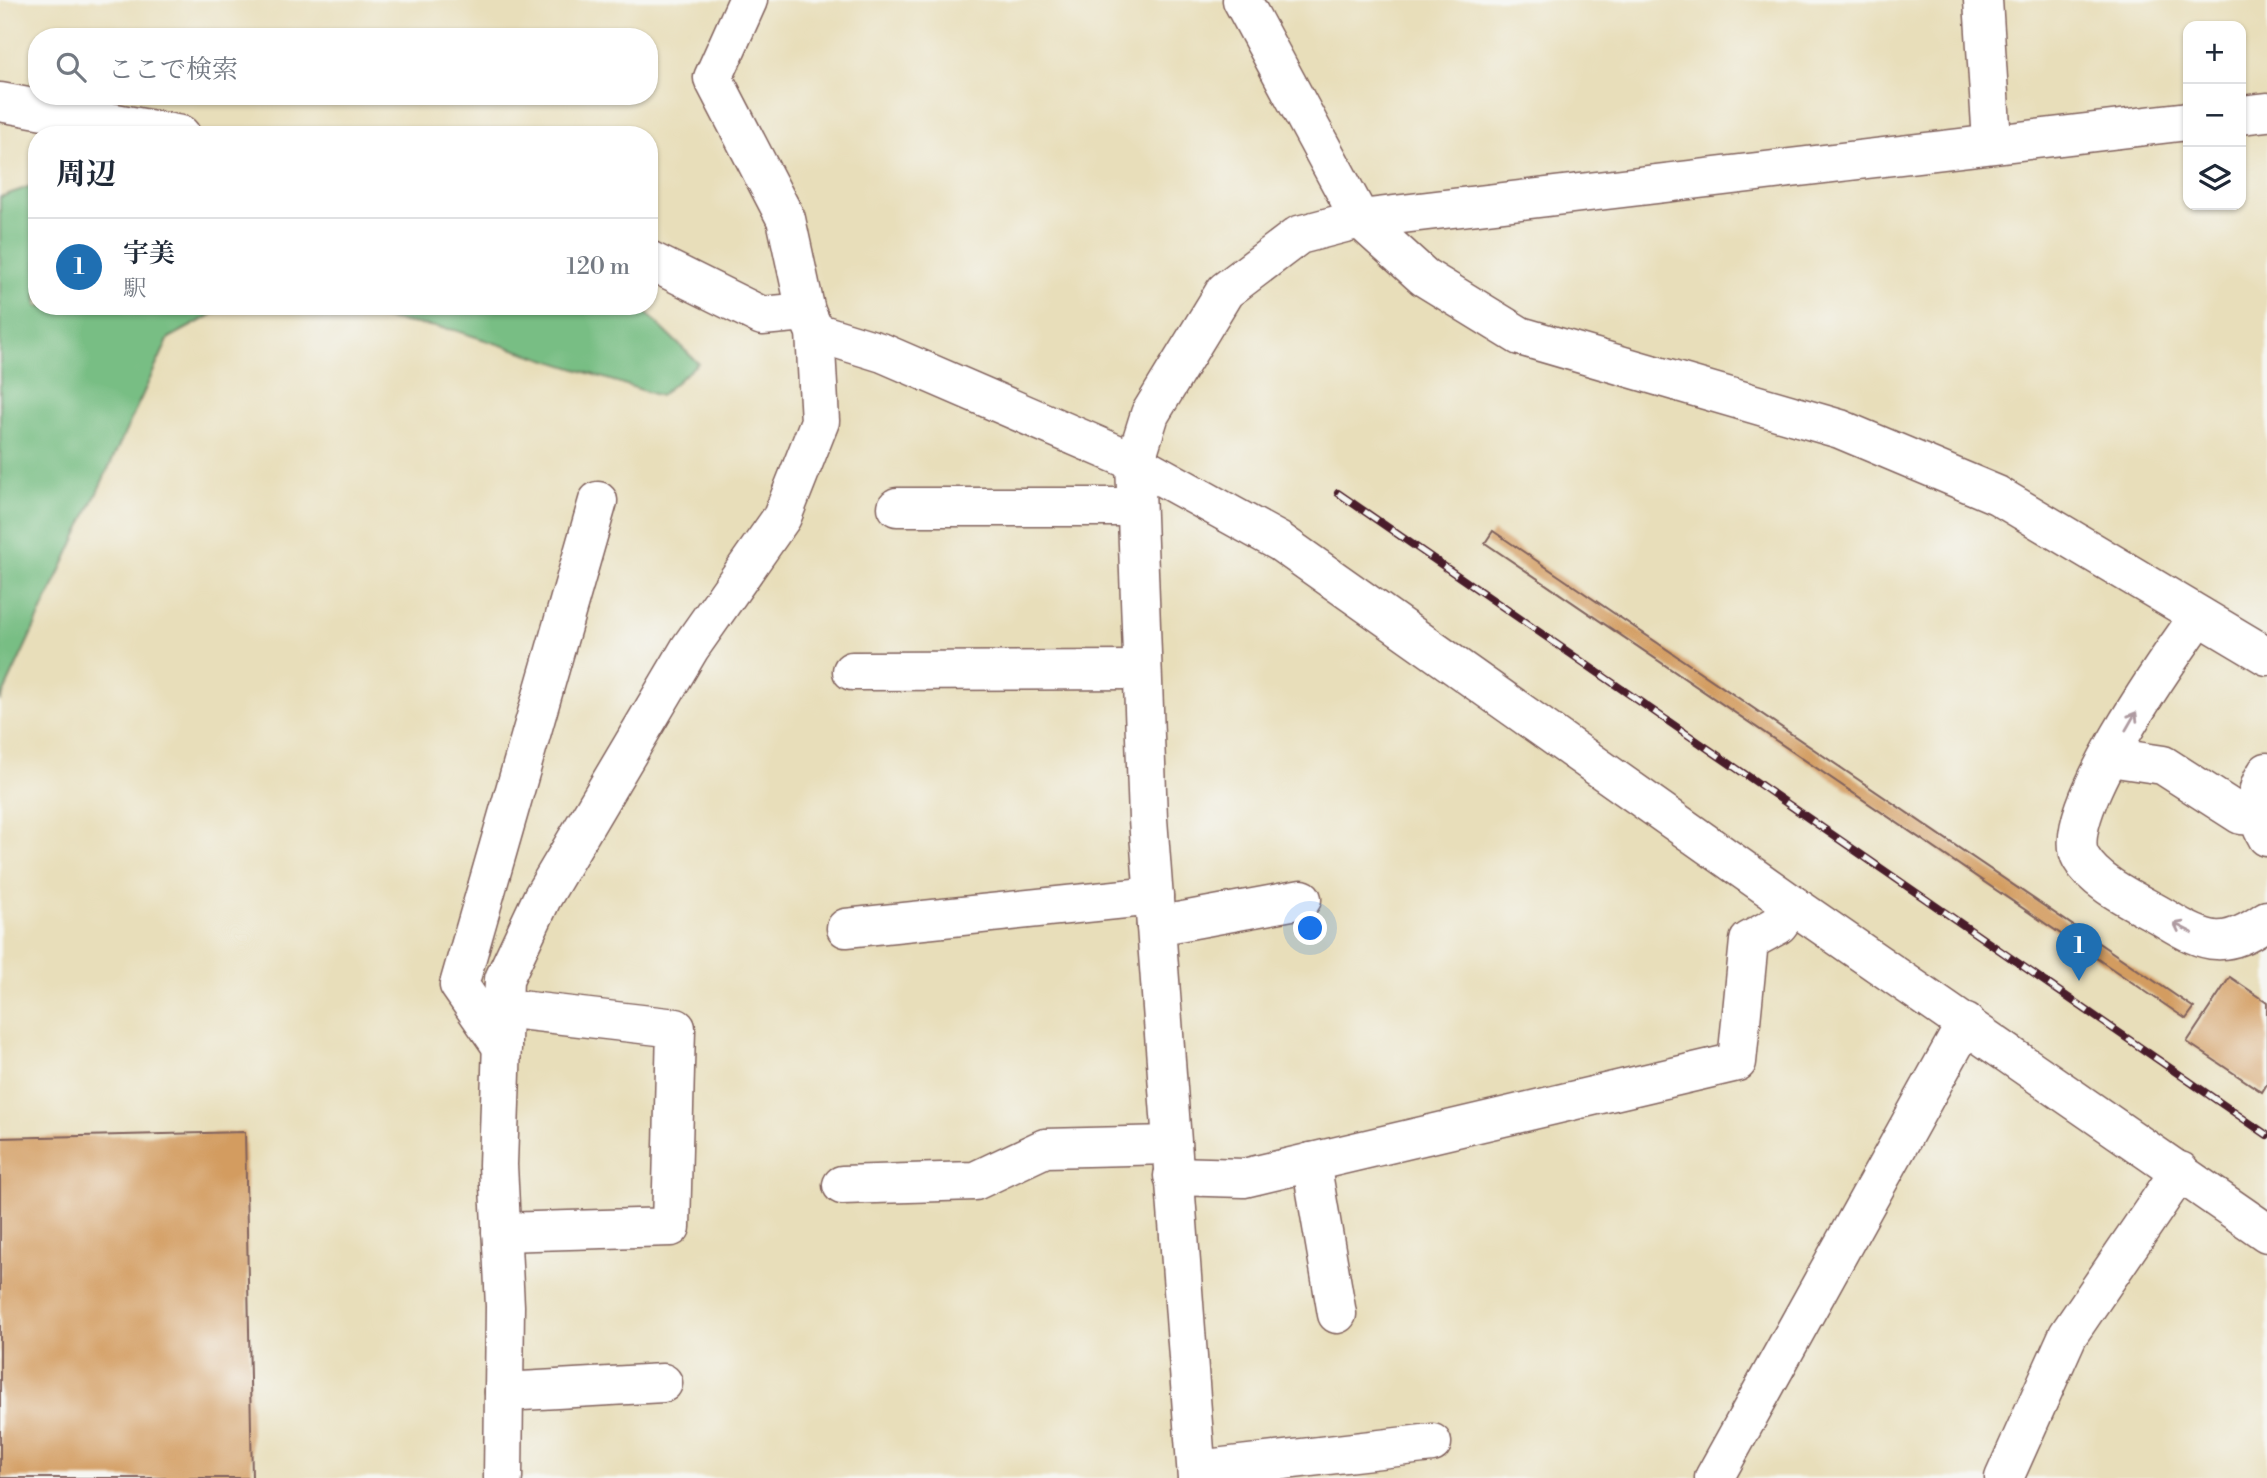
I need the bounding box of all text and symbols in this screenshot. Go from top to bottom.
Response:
map controls [2183,21,2246,210]
button: + [2183,21,2246,84]
search box [28,28,658,105]
icon: search [52,48,90,86]
text: ここで検索 [108,54,238,86]
button: − [2183,84,2246,147]
button: layers [2183,147,2246,210]
text: 周辺 [56,156,116,194]
text: 宇美 [123,238,175,270]
text: 1 [73,253,85,281]
text: 120 m [566,253,630,281]
text: 駅 [123,275,146,303]
one-way arrow [2124,711,2138,731]
your location [1293,911,1327,945]
one-way arrow [2173,921,2194,935]
pin: 1 [2056,923,2102,981]

